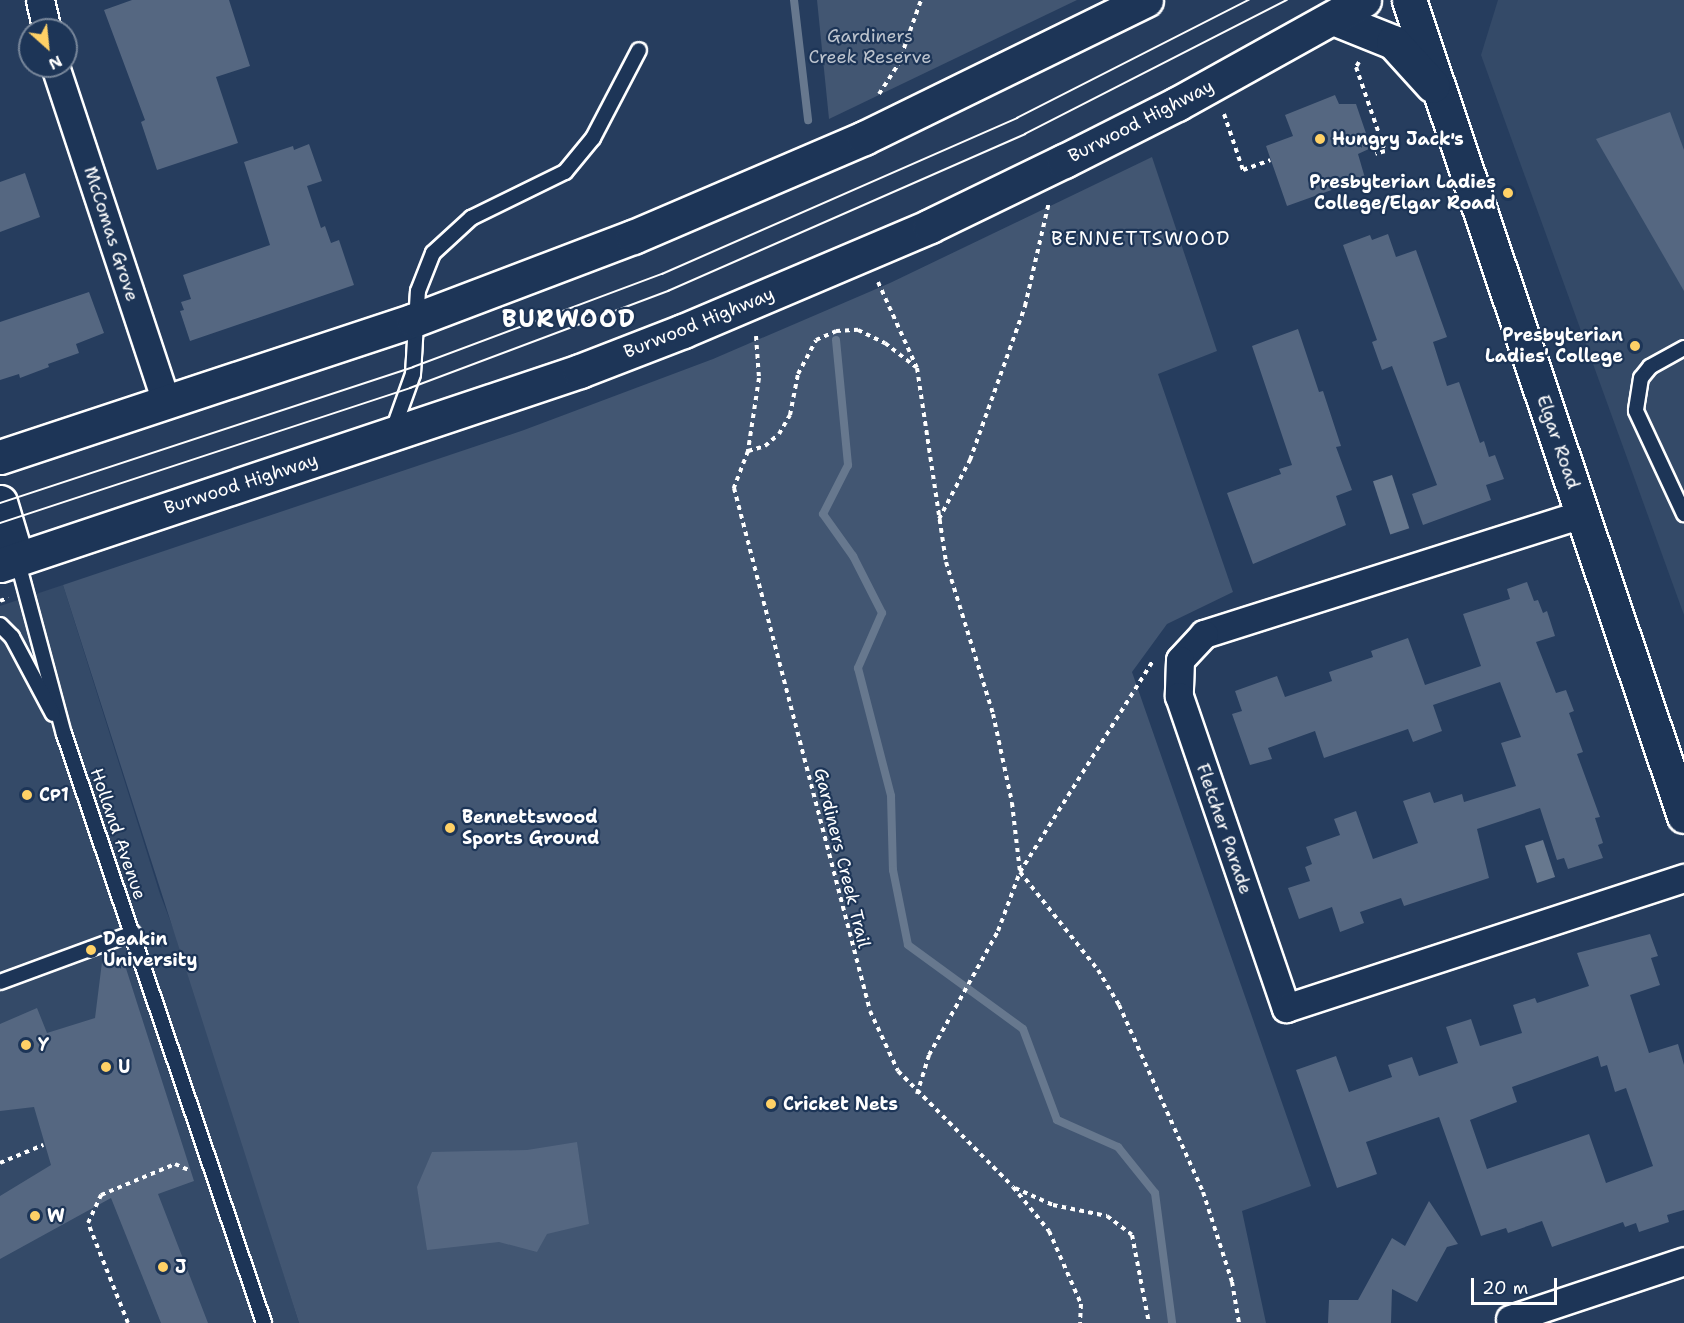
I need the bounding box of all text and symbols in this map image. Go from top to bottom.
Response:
north arrow [18,18,78,78]
park label: Gardiners Creek Reserve [809,26,931,68]
text: N [45,50,66,75]
street label: Burwood Highway [1065,75,1217,167]
place label: Hungry Jack's [1332,128,1464,150]
marker: Hungry Jack's [1313,132,1327,146]
street label: McComas Grove [79,164,143,304]
place label: Presbyterian Ladies College/Elgar Road [1309,172,1496,214]
marker: Presbyterian Ladies College/Elgar Road [1501,186,1515,200]
district label: BENNETTSWOOD [1051,226,1231,250]
street label: Burwood Highway [621,283,777,363]
district label: BURWOOD [502,306,636,334]
place label: Presbyterian Ladies' College [1485,325,1623,368]
marker: Presbyterian Ladies' College [1628,339,1642,353]
street label: Elgar Road [1532,392,1584,492]
street label: Burwood Highway [161,449,321,519]
street label: Fletcher Parade [1192,761,1256,897]
street label: Holland Avenue [85,765,151,903]
street label: Gardiners Creek Trail [809,766,875,950]
place label: CP1 [39,784,69,806]
marker: CP1 [20,788,34,802]
place label: Bennettswood Sports Ground [462,807,600,850]
marker: Bennettswood Sports Ground [443,821,457,835]
place label: Deakin University [103,929,197,972]
marker: Deakin University [84,943,98,957]
place label: Y [38,1034,49,1056]
marker: Y [19,1038,33,1052]
place label: U [118,1056,130,1078]
marker: U [99,1060,113,1074]
place label: Cricket Nets [783,1093,898,1115]
marker: Cricket Nets [764,1097,778,1111]
place label: W [47,1205,65,1227]
marker: W [28,1209,42,1223]
place label: J [175,1256,186,1278]
marker: J [156,1260,170,1274]
scale bar [1474,1266,1560,1304]
text: 20 m [1482,1276,1528,1300]

